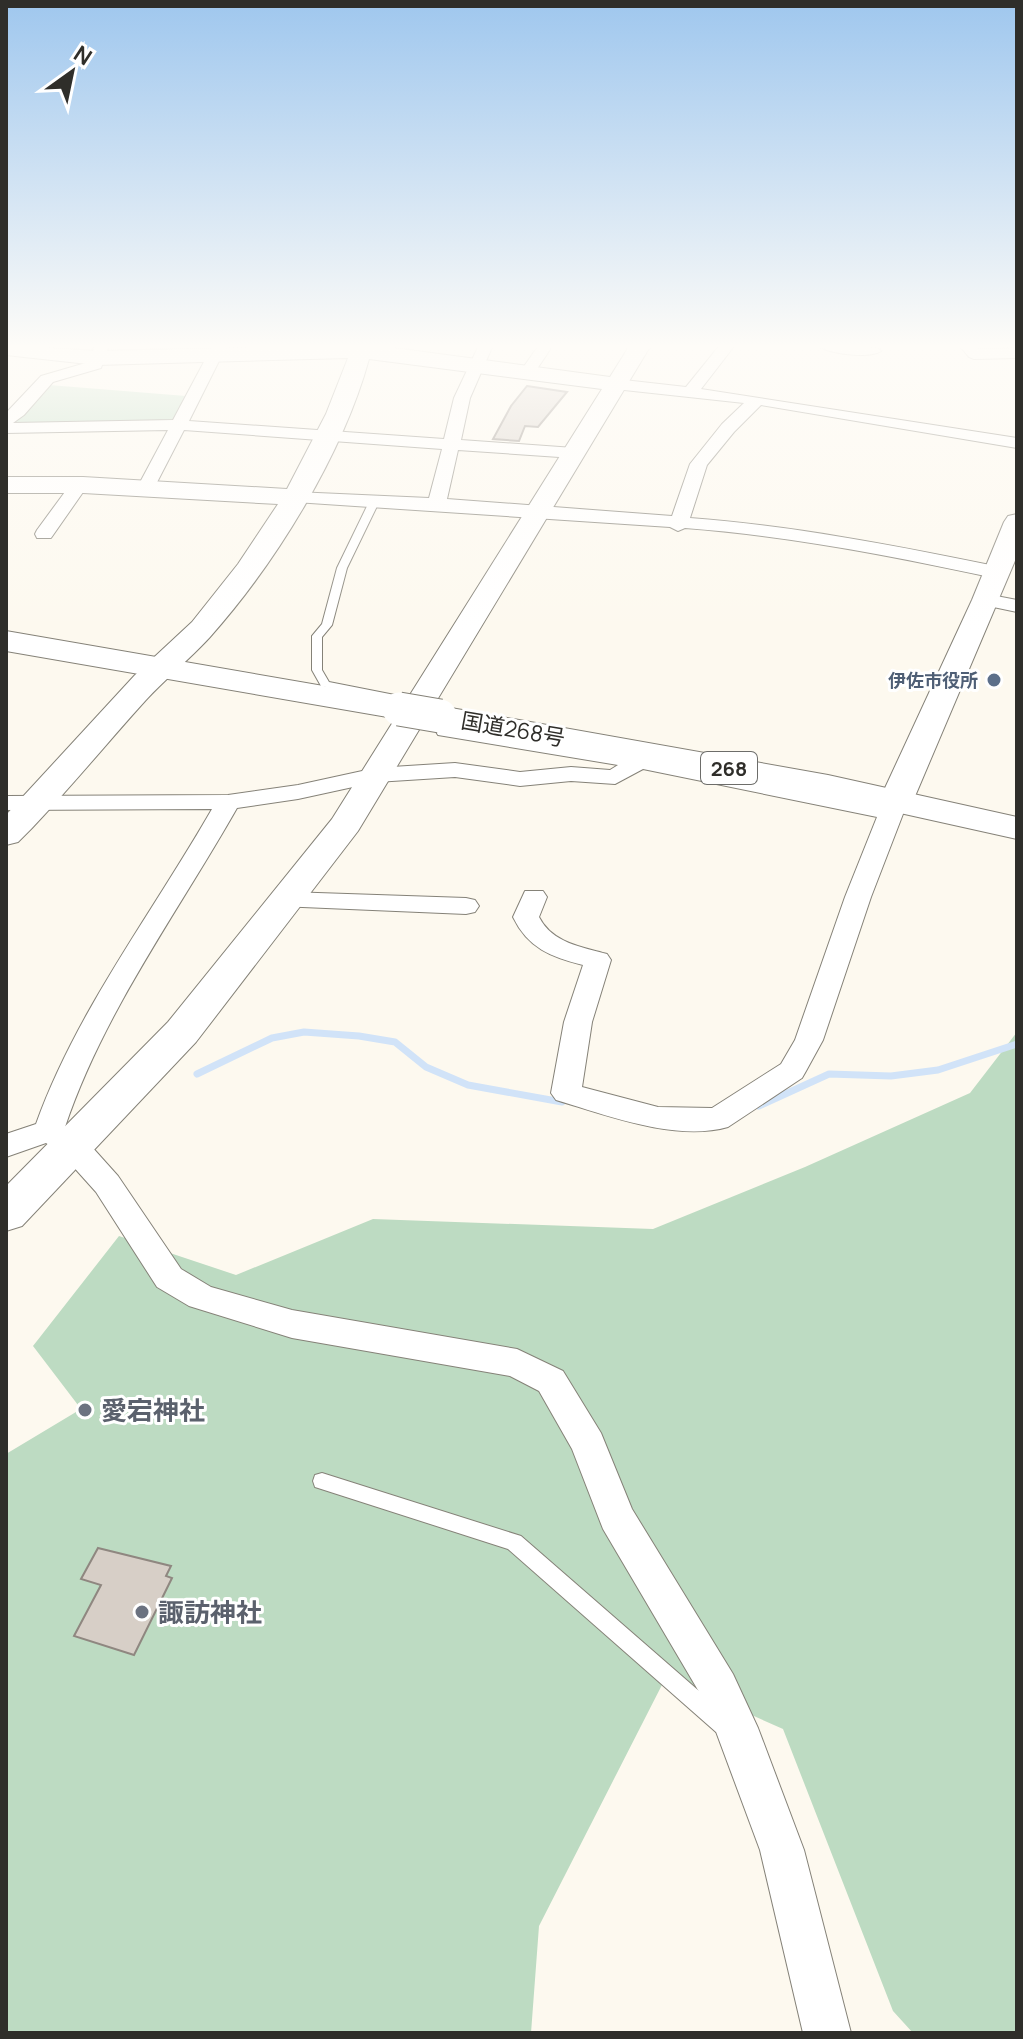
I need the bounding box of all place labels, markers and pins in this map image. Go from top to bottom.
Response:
place label: 伊佐市役所 [888,668,978,692]
marker: 伊佐市役所 [985,671,1003,689]
place label: 愛宕神社 [101,1392,205,1428]
marker: 愛宕神社 [76,1401,94,1419]
place label: 諏訪神社 [158,1594,262,1630]
marker: 諏訪神社 [133,1603,151,1621]

